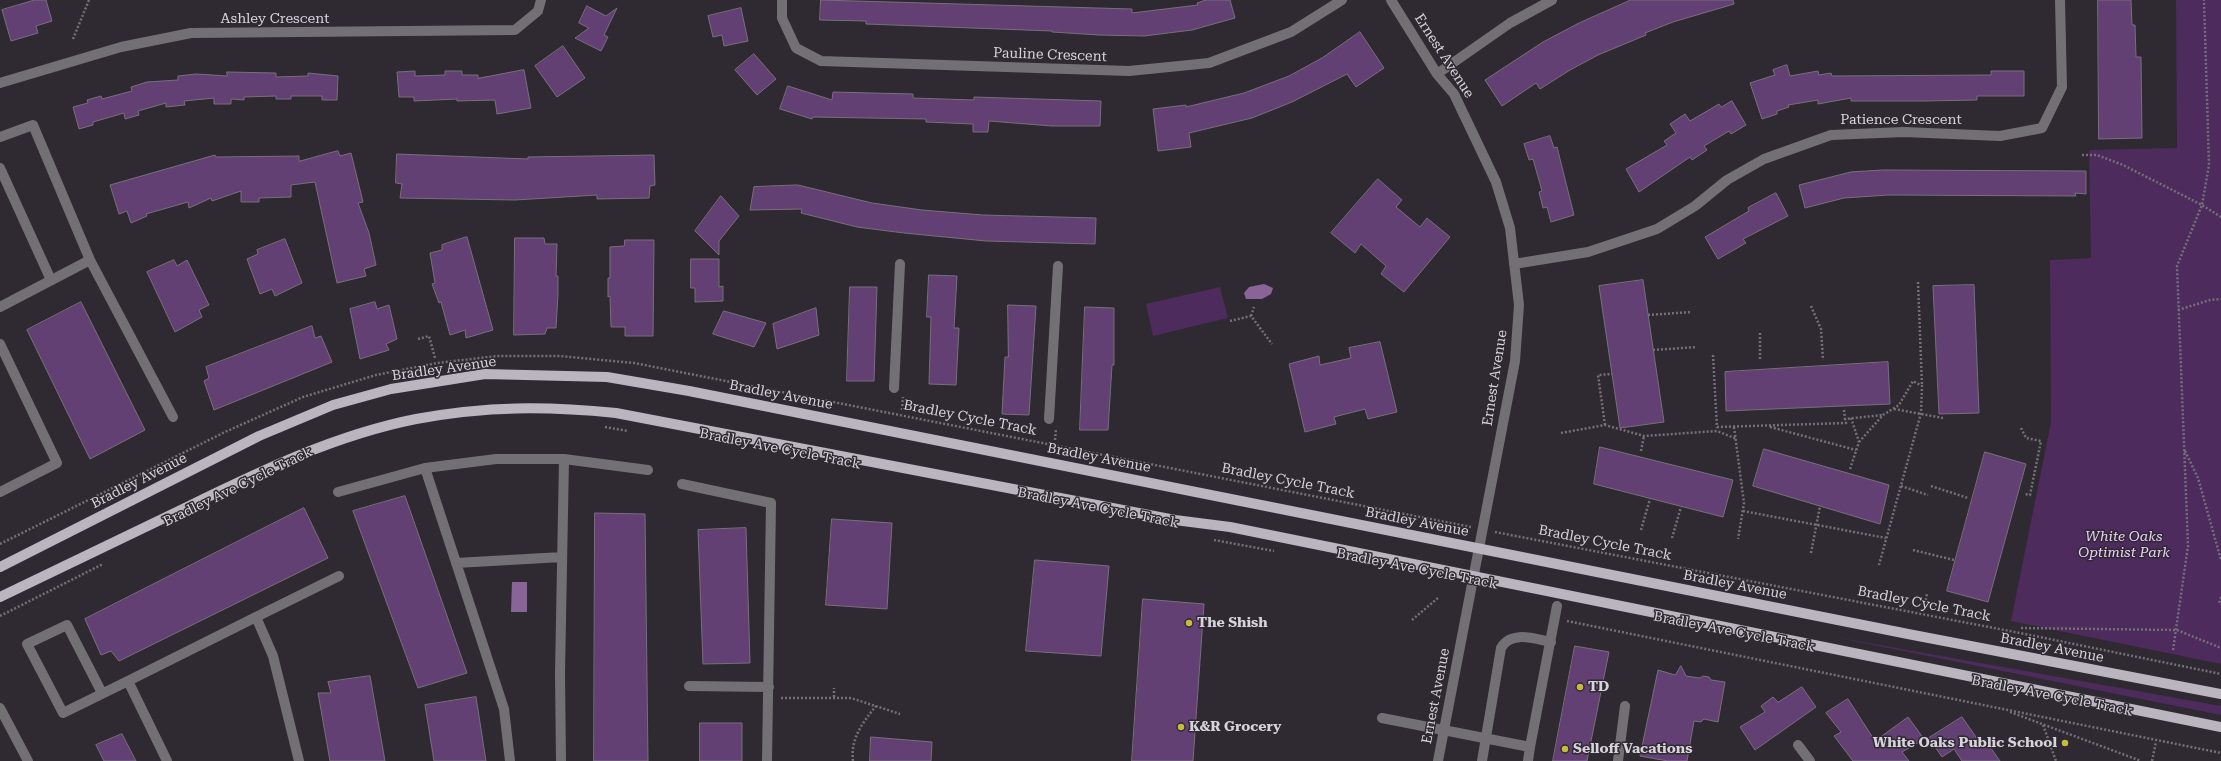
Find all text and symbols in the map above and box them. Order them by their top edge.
street label: Ashley Crescent [221,11,329,27]
street label: Ernest Avenue [1411,11,1477,101]
street label: Pauline Crescent [993,45,1107,65]
street label: Patience Crescent [1840,112,1962,128]
street label: Ernest Avenue [1479,329,1511,427]
street label: Bradley Avenue [391,353,497,385]
street label: Bradley Avenue [728,377,834,413]
street label: Bradley Cycle Track [902,397,1038,439]
street label: Bradley Ave Cycle Track [698,425,862,473]
street label: Bradley Avenue [1046,440,1152,476]
street label: Bradley Ave Cycle Track [161,443,315,531]
street label: Bradley Avenue [88,450,190,512]
street label: Bradley Cycle Track [1220,460,1356,502]
street label: Bradley Ave Cycle Track [1016,484,1180,532]
street label: Bradley Avenue [1364,504,1470,540]
street label: Bradley Cycle Track [1537,522,1673,564]
park label: White Oaks Optimist Park [2078,529,2170,562]
street label: Bradley Ave Cycle Track [1335,545,1499,593]
street label: Bradley Avenue [1682,567,1788,603]
street label: Bradley Cycle Track [1856,583,1992,625]
street label: Bradley Ave Cycle Track [1652,608,1816,656]
place label: The Shish [1197,615,1268,631]
marker: The Shish [1184,618,1194,628]
street label: Bradley Avenue [1999,630,2105,666]
street label: Ernest Avenue [1418,647,1454,745]
street label: Bradley Ave Cycle Track [1970,672,2134,720]
place label: TD [1588,679,1609,695]
marker: TD [1575,682,1585,692]
place label: K&R Grocery [1189,719,1281,735]
marker: K&R Grocery [1176,722,1186,732]
place label: White Oaks Public School [1873,735,2057,751]
marker: White Oaks Public School [2060,738,2070,748]
place label: Selloff Vacations [1573,741,1692,757]
marker: Selloff Vacations [1560,744,1570,754]

